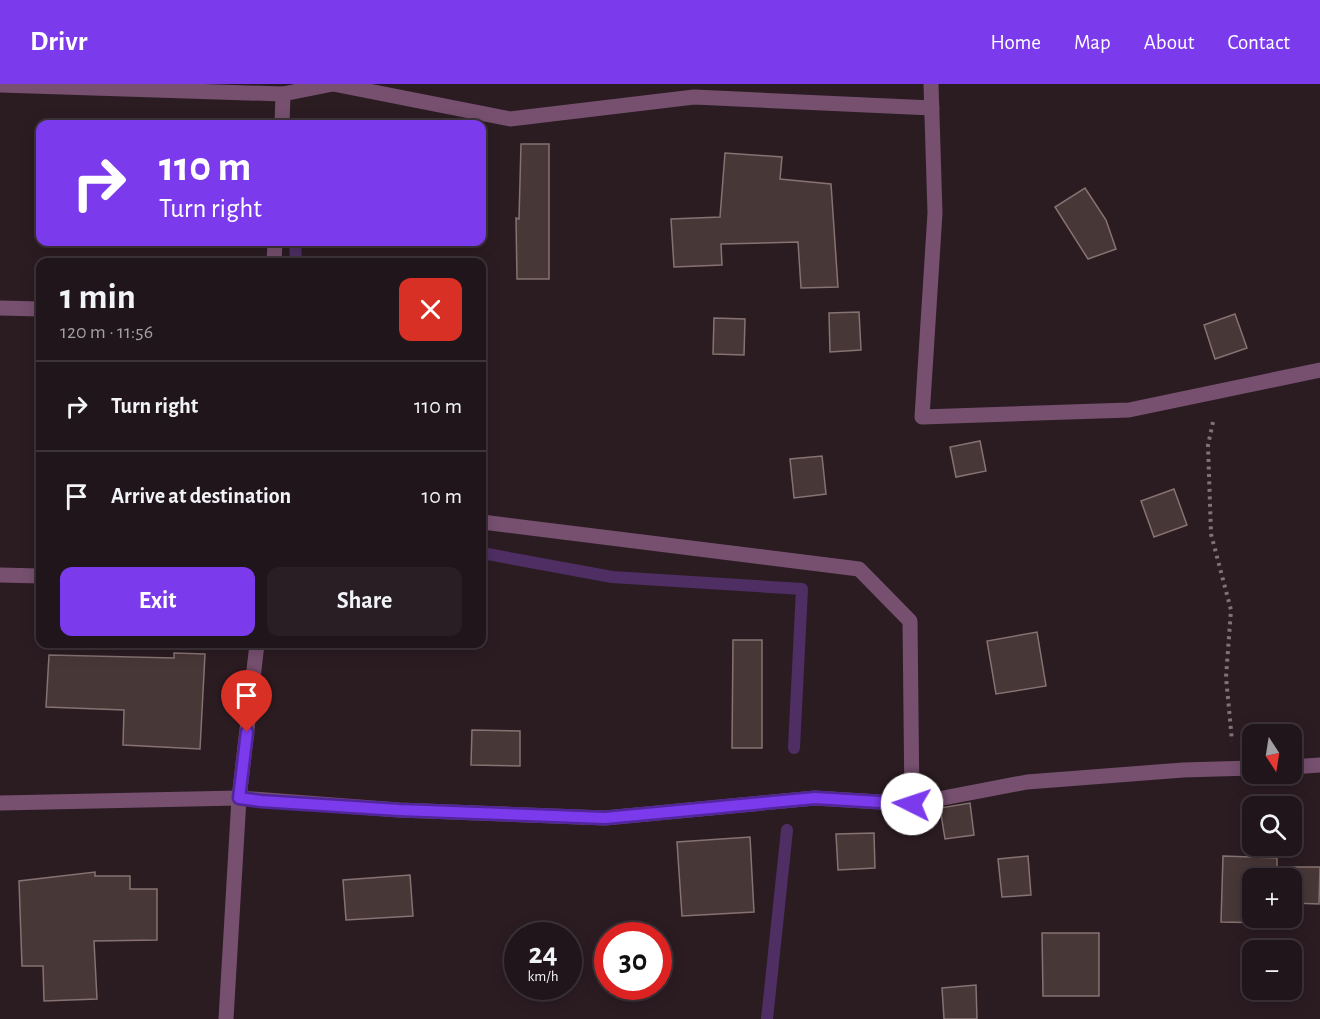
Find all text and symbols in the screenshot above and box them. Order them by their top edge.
text: Drivr [30,28,87,56]
text: Home [990,32,1041,53]
text: Map [1074,32,1111,53]
text: About [1144,32,1194,53]
text: Contact [1227,32,1290,53]
icon: right [60,144,138,222]
text: 110 m [159,146,251,188]
text: Turn right [159,195,262,222]
button: close [399,278,462,341]
text: 1 min [60,279,136,315]
text: 120 m · 11:56 [60,322,153,342]
icon: right [60,390,93,423]
text: Turn right [111,395,198,417]
text: 110 m [414,395,462,417]
icon: arrive [60,480,93,513]
text: Arrive at destination [111,485,291,507]
text: 10 m [422,485,462,507]
button: Exit [60,567,255,636]
button: Share [267,567,462,636]
pin [221,670,272,732]
icon: arrive [230,679,263,712]
north arrow [1242,724,1302,784]
map controls [1242,724,1302,1000]
position arrow [880,772,944,836]
button: search [1242,796,1302,856]
button: + [1242,868,1302,928]
speed limit sign: 30 [594,922,672,1000]
text: 24 [528,939,558,969]
button: − [1242,940,1302,1000]
text: km/h [528,969,558,984]

